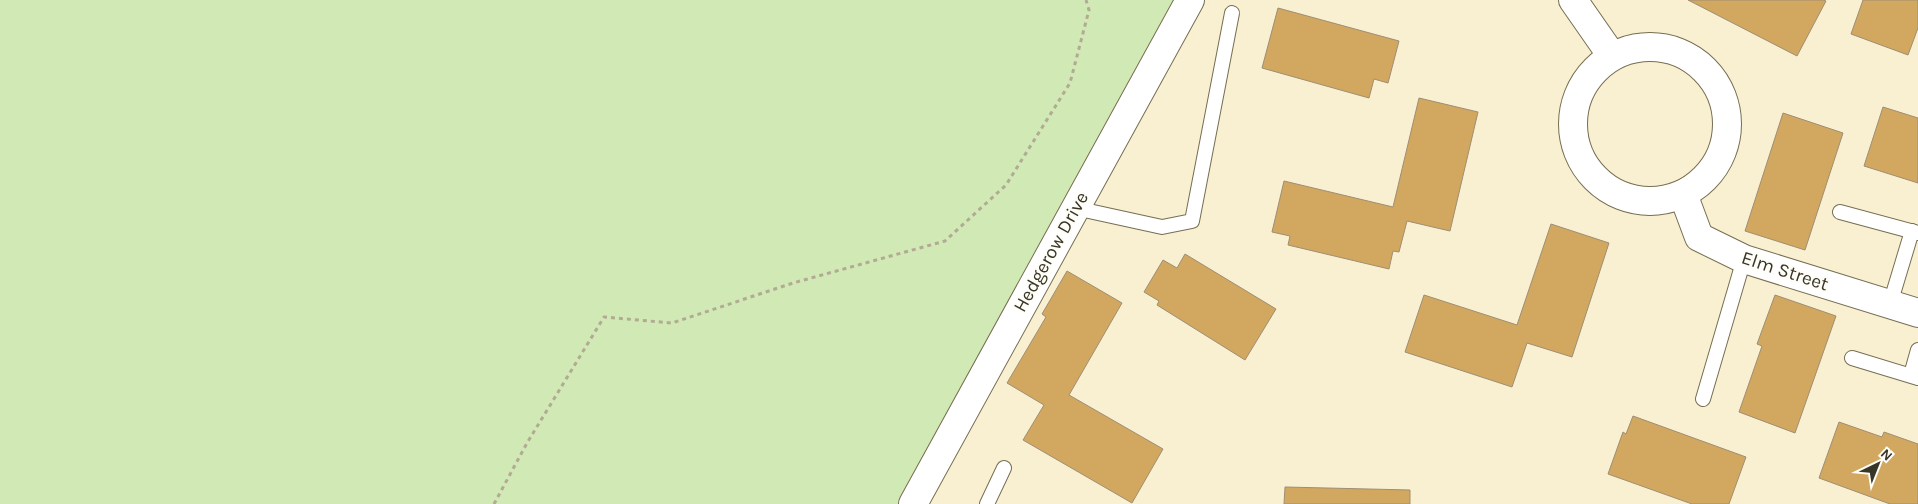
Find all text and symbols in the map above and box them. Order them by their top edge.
street label: Hedgerow Drive [1009,188,1093,316]
street label: Elm Street [1739,247,1831,295]
north arrow [1853,439,1903,489]
text: N [1877,445,1896,465]

